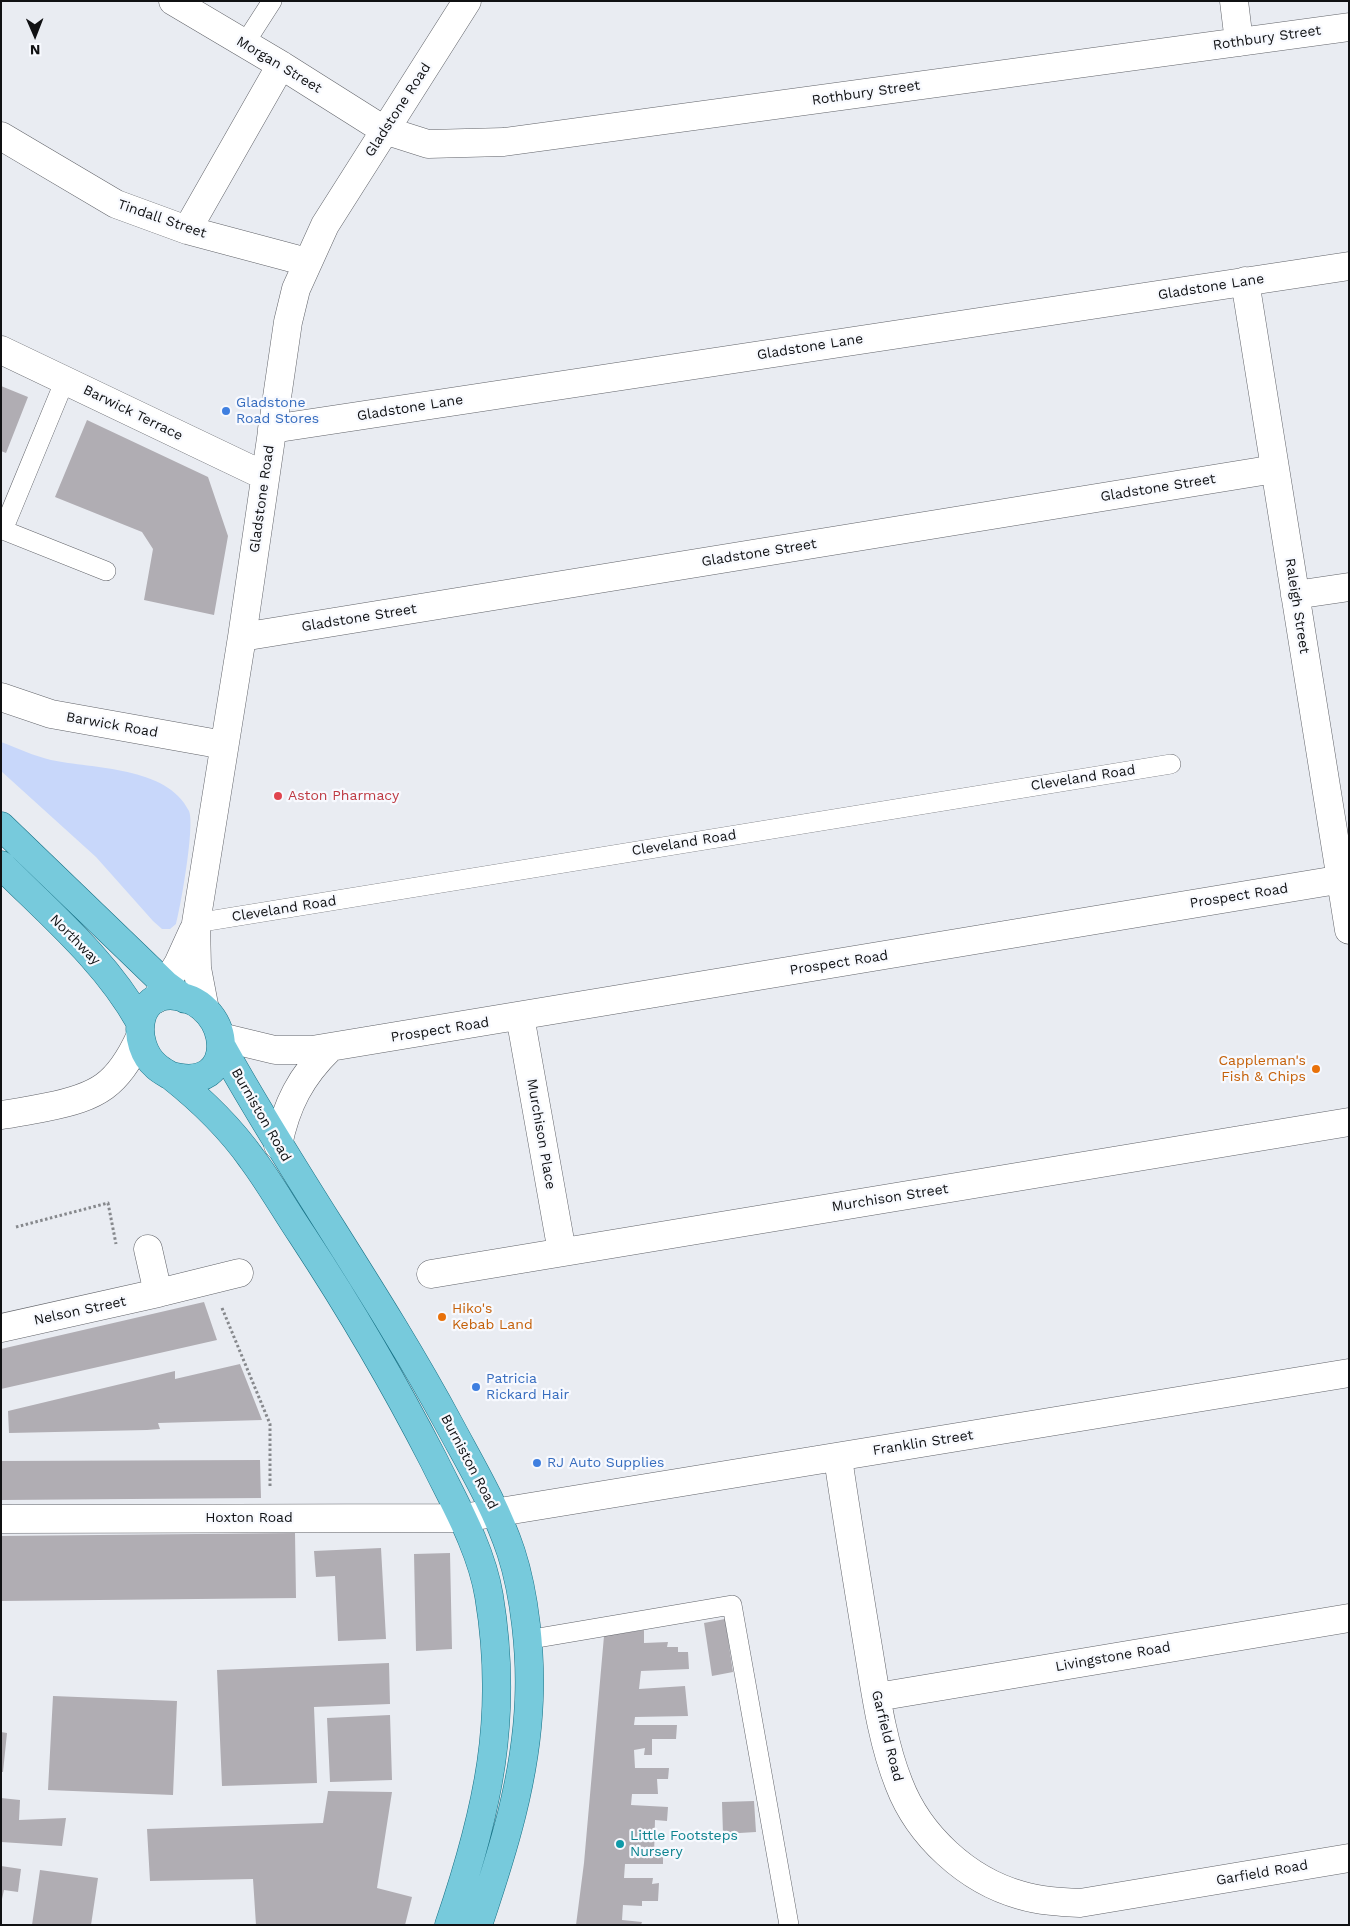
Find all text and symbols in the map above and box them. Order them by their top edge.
north arrow [10,10,60,60]
street label: Rothbury Street [1212,22,1322,54]
street label: Morgan Street [233,33,325,97]
text: N [30,42,41,58]
street label: Gladstone Road [361,60,435,160]
street label: Rothbury Street [811,77,921,109]
street label: Tindall Street [115,196,209,242]
street label: Gladstone Lane [1157,270,1265,304]
street label: Gladstone Lane [756,330,864,364]
street label: Barwick Terrace [80,382,186,444]
street label: Gladstone Lane [356,391,464,425]
place label: Gladstone Road Stores [236,395,319,428]
marker: Gladstone Road Stores [220,405,232,417]
street label: Gladstone Road [246,444,278,554]
street label: Gladstone Street [1099,471,1217,505]
street label: Gladstone Street [700,536,818,570]
street label: Raleigh Street [1281,557,1313,655]
street label: Gladstone Street [300,601,418,635]
street label: Barwick Road [65,709,159,741]
street label: Cleveland Road [1029,761,1137,795]
place label: Aston Pharmacy [288,788,399,804]
marker: Aston Pharmacy [272,790,284,802]
street label: Cleveland Road [630,826,738,860]
street label: Prospect Road [1189,880,1289,912]
street label: Cleveland Road [230,892,338,926]
street label: Northway [46,911,104,969]
street label: Prospect Road [789,947,889,979]
street label: Prospect Road [390,1014,490,1046]
place label: Cappleman's Fish & Chips [1218,1053,1306,1086]
marker: Cappleman's Fish & Chips [1310,1063,1322,1075]
street label: Burniston Road [227,1065,295,1165]
street label: Murchison Place [523,1077,559,1191]
street label: Murchison Street [831,1181,949,1215]
street label: Nelson Street [32,1293,128,1329]
place label: Hiko's Kebab Land [452,1301,533,1334]
marker: Hiko's Kebab Land [436,1311,448,1323]
place label: Patricia Rickard Hair [486,1371,569,1404]
marker: Patricia Rickard Hair [470,1381,482,1393]
street label: Burniston Road [437,1412,501,1512]
street label: Franklin Street [872,1427,974,1459]
place label: RJ Auto Supplies [547,1455,664,1471]
marker: RJ Auto Supplies [531,1457,543,1469]
street label: Hoxton Road [205,1510,293,1526]
street label: Livingstone Road [1054,1639,1172,1675]
street label: Garfield Road [868,1689,906,1783]
place label: Little Footsteps Nursery [630,1828,738,1860]
marker: Little Footsteps Nursery [614,1838,626,1850]
street label: Garfield Road [1215,1857,1309,1889]

